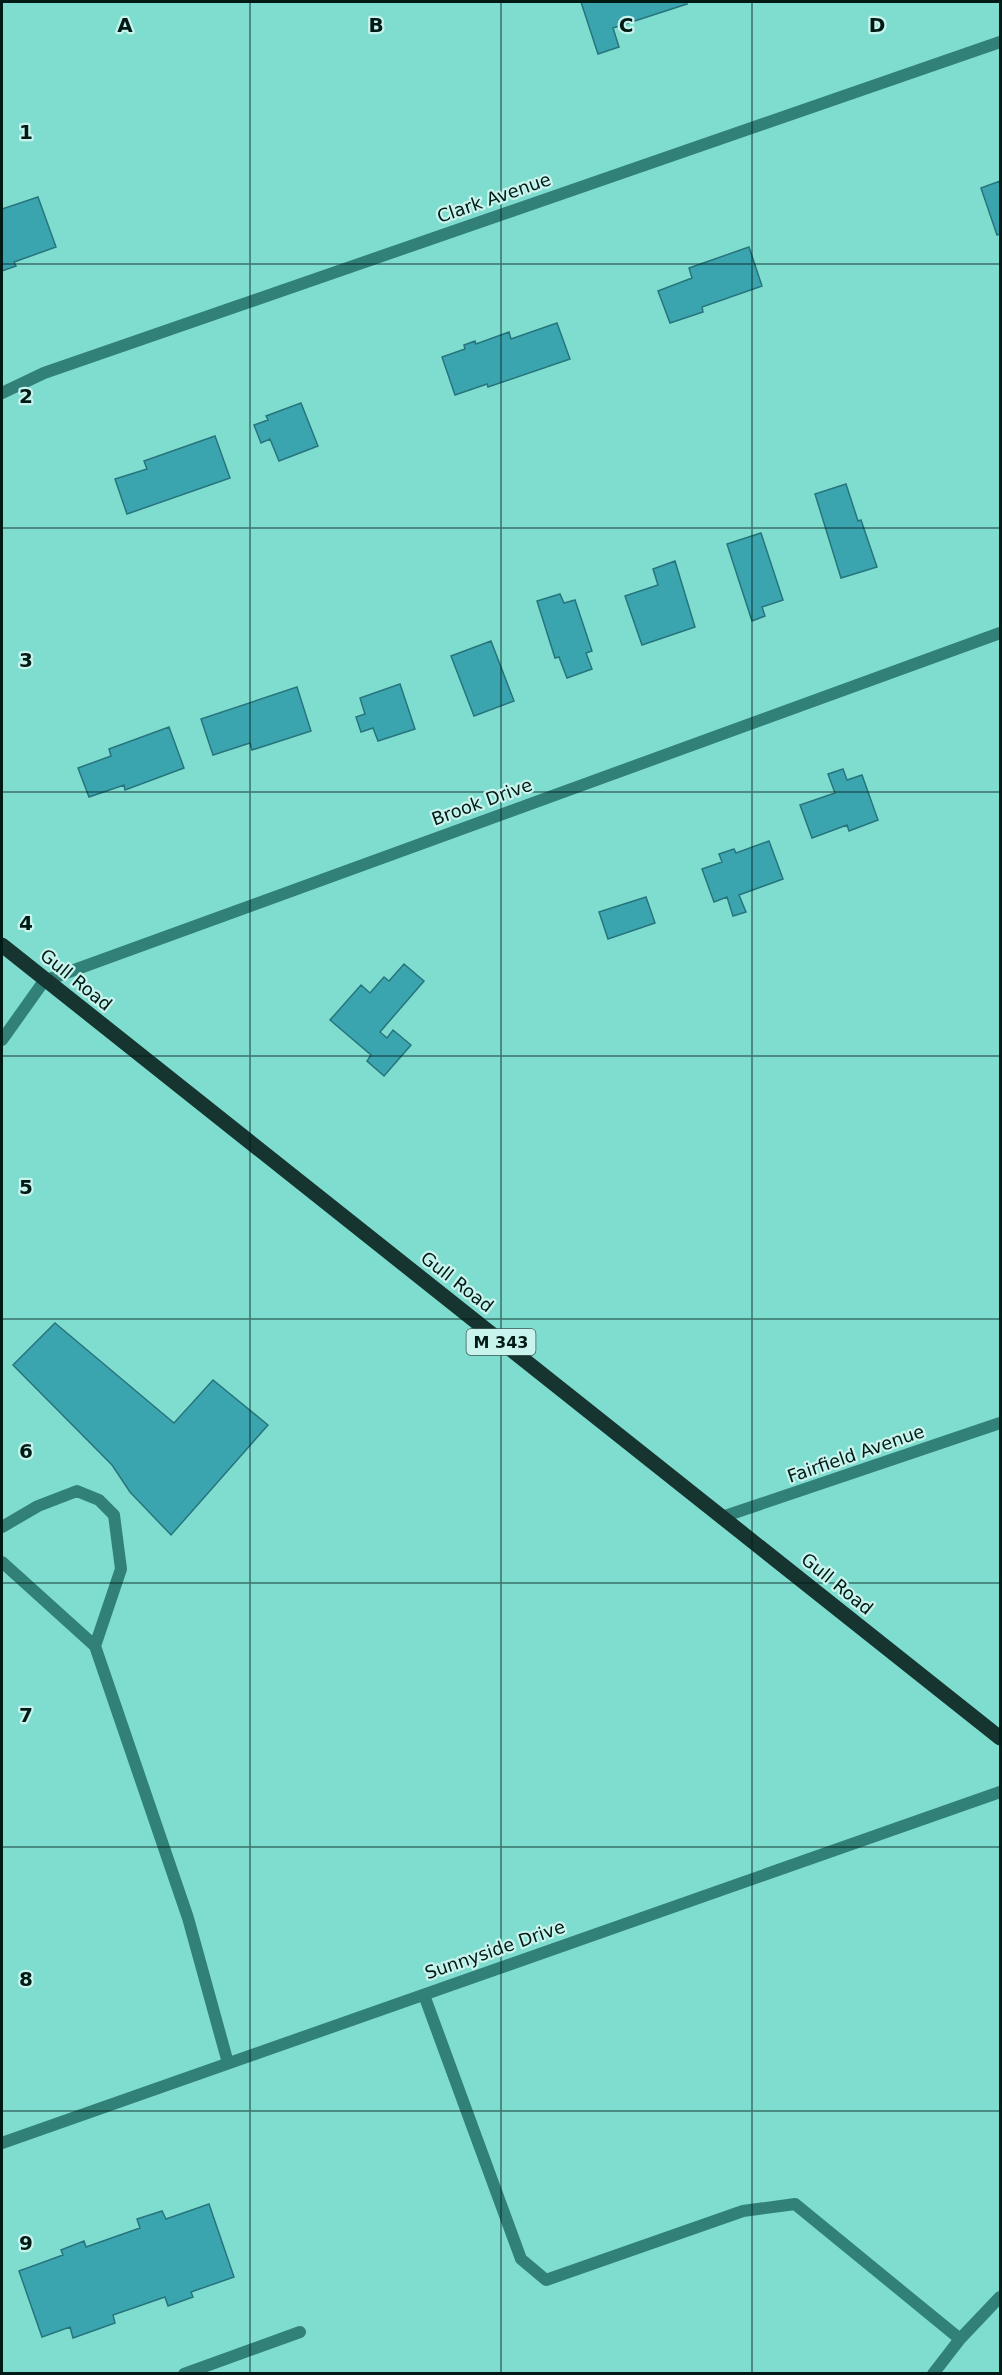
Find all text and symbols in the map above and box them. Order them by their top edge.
text: A [117,13,133,37]
text: B [368,13,384,37]
text: C [619,13,633,37]
text: D [869,13,885,37]
text: 1 [19,120,33,144]
street label: Clark Avenue [434,168,554,227]
text: 2 [19,384,33,408]
text: 3 [19,648,33,672]
street label: Brook Drive [429,774,535,829]
text: 4 [19,911,33,935]
street label: Gull Road [36,944,116,1015]
text: 5 [19,1175,33,1199]
street label: Gull Road [417,1247,498,1316]
road number: M 343 [466,1329,536,1355]
street label: Fairfield Avenue [785,1420,927,1487]
text: 6 [19,1439,33,1463]
street label: Gull Road [797,1548,877,1619]
text: 7 [19,1703,33,1727]
street label: Sunnyside Drive [422,1916,568,1983]
text: 8 [19,1967,33,1991]
text: 9 [19,2231,33,2255]

